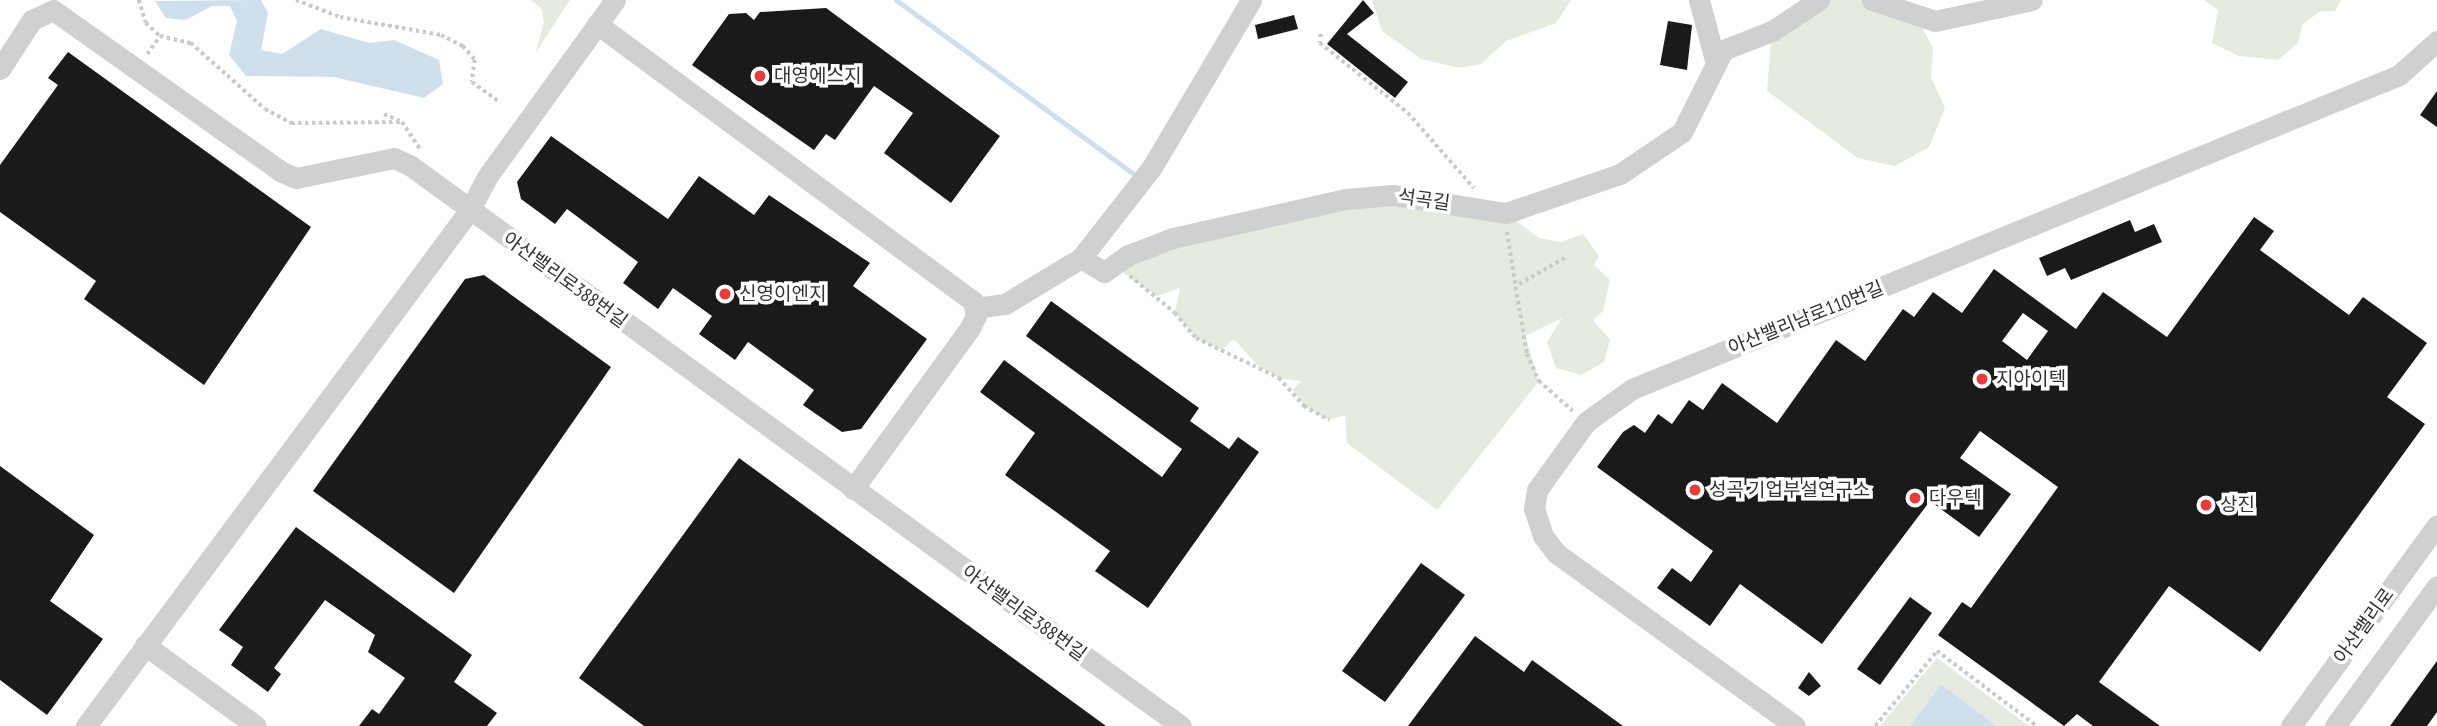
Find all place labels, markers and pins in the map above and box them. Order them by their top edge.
place label: 대영에스지 [774,65,861,87]
marker: 대영에스지 [752,68,768,84]
place label: 신영이엔지 [739,283,826,305]
marker: 신영이엔지 [717,286,733,302]
place label: 지아이텍 [1996,368,2066,390]
marker: 지아이텍 [1974,371,1990,387]
place label: 성곡 기업부설연구소 [1709,479,1870,501]
marker: 성곡 기업부설연구소 [1687,482,1703,498]
place label: 다우텍 [1929,487,1981,509]
marker: 다우텍 [1907,490,1923,506]
place label: 상진 [2220,494,2255,516]
marker: 상진 [2198,497,2214,513]

